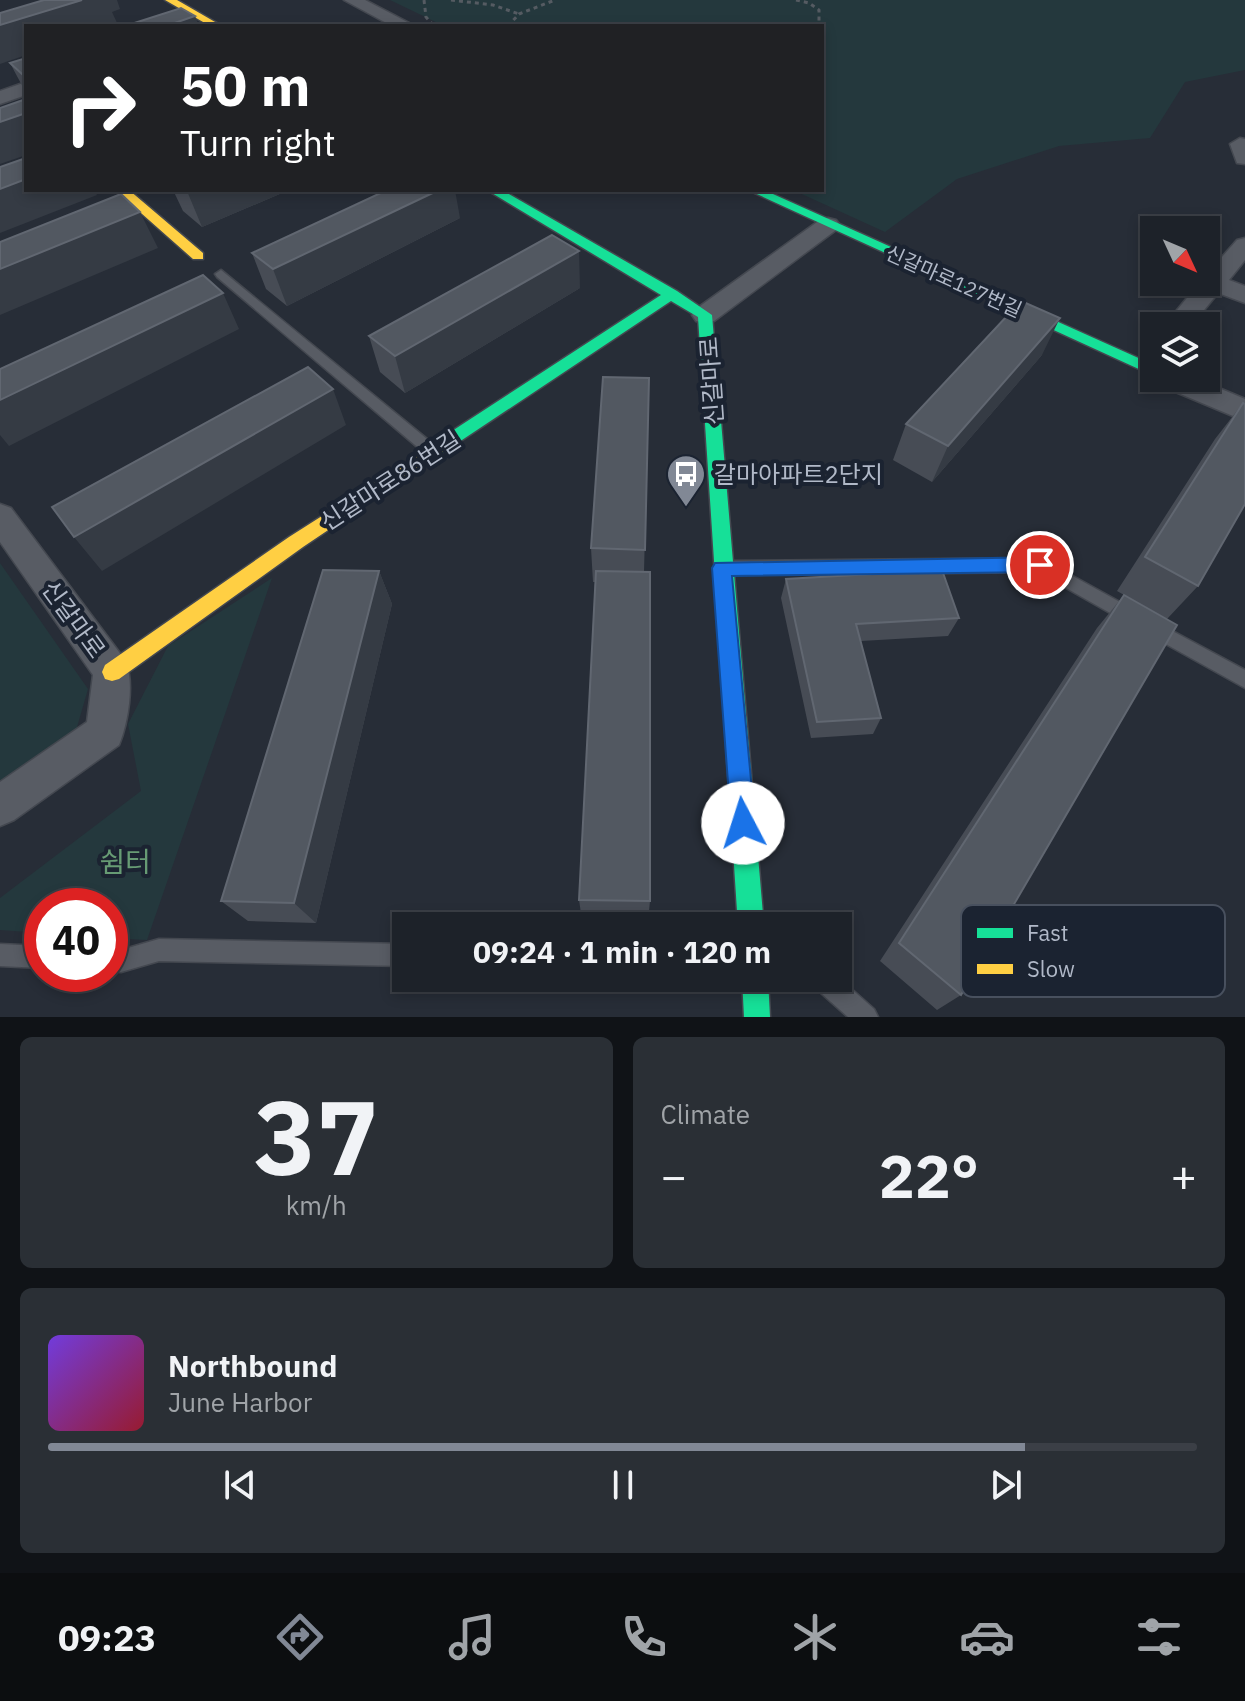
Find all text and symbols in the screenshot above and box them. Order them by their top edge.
text: 50 m [180,49,310,121]
icon: right [48,56,152,160]
text: Turn right [180,119,336,166]
north arrow [1140,216,1220,296]
map controls [1140,216,1220,392]
street label: 신갈마로127번길 [882,239,1026,323]
button: layers [1140,312,1220,392]
street label: 신갈마로 [692,336,730,426]
street label: 신갈마로86번길 [314,423,466,537]
bus stop icon: 갈마아파트2단지 [665,453,707,508]
place label: 갈마아파트2단지 [714,458,883,490]
pin [1006,531,1074,599]
icon: arrive [1018,543,1062,587]
street label: 신갈마로 [35,574,113,664]
position arrow [701,781,785,865]
park label: 쉼터 [99,843,151,880]
speed limit sign: 40 [24,888,128,992]
legend [961,905,1225,997]
text: Fast [1027,918,1068,947]
text: 09:24 · 1 min · 120 m [473,932,771,971]
text: Slow [1027,954,1075,983]
text: 37 [254,1068,379,1204]
text: Climate [661,1097,750,1131]
text: 22° [879,1136,979,1215]
text: − [661,1147,687,1204]
text: + [1171,1147,1197,1204]
text: km/h [286,1188,347,1222]
text: Northbound [168,1346,337,1385]
text: June Harbor [168,1385,312,1419]
icon: previous [218,1463,262,1507]
icon: pause [601,1463,645,1507]
icon: next [984,1463,1028,1507]
icon: directions [272,1609,328,1665]
icon: music [444,1609,500,1665]
icon: phone [616,1609,672,1665]
icon: climate [787,1609,843,1665]
icon: car [959,1609,1015,1665]
icon: filters [1131,1609,1187,1665]
text: 09:23 [58,1614,156,1661]

